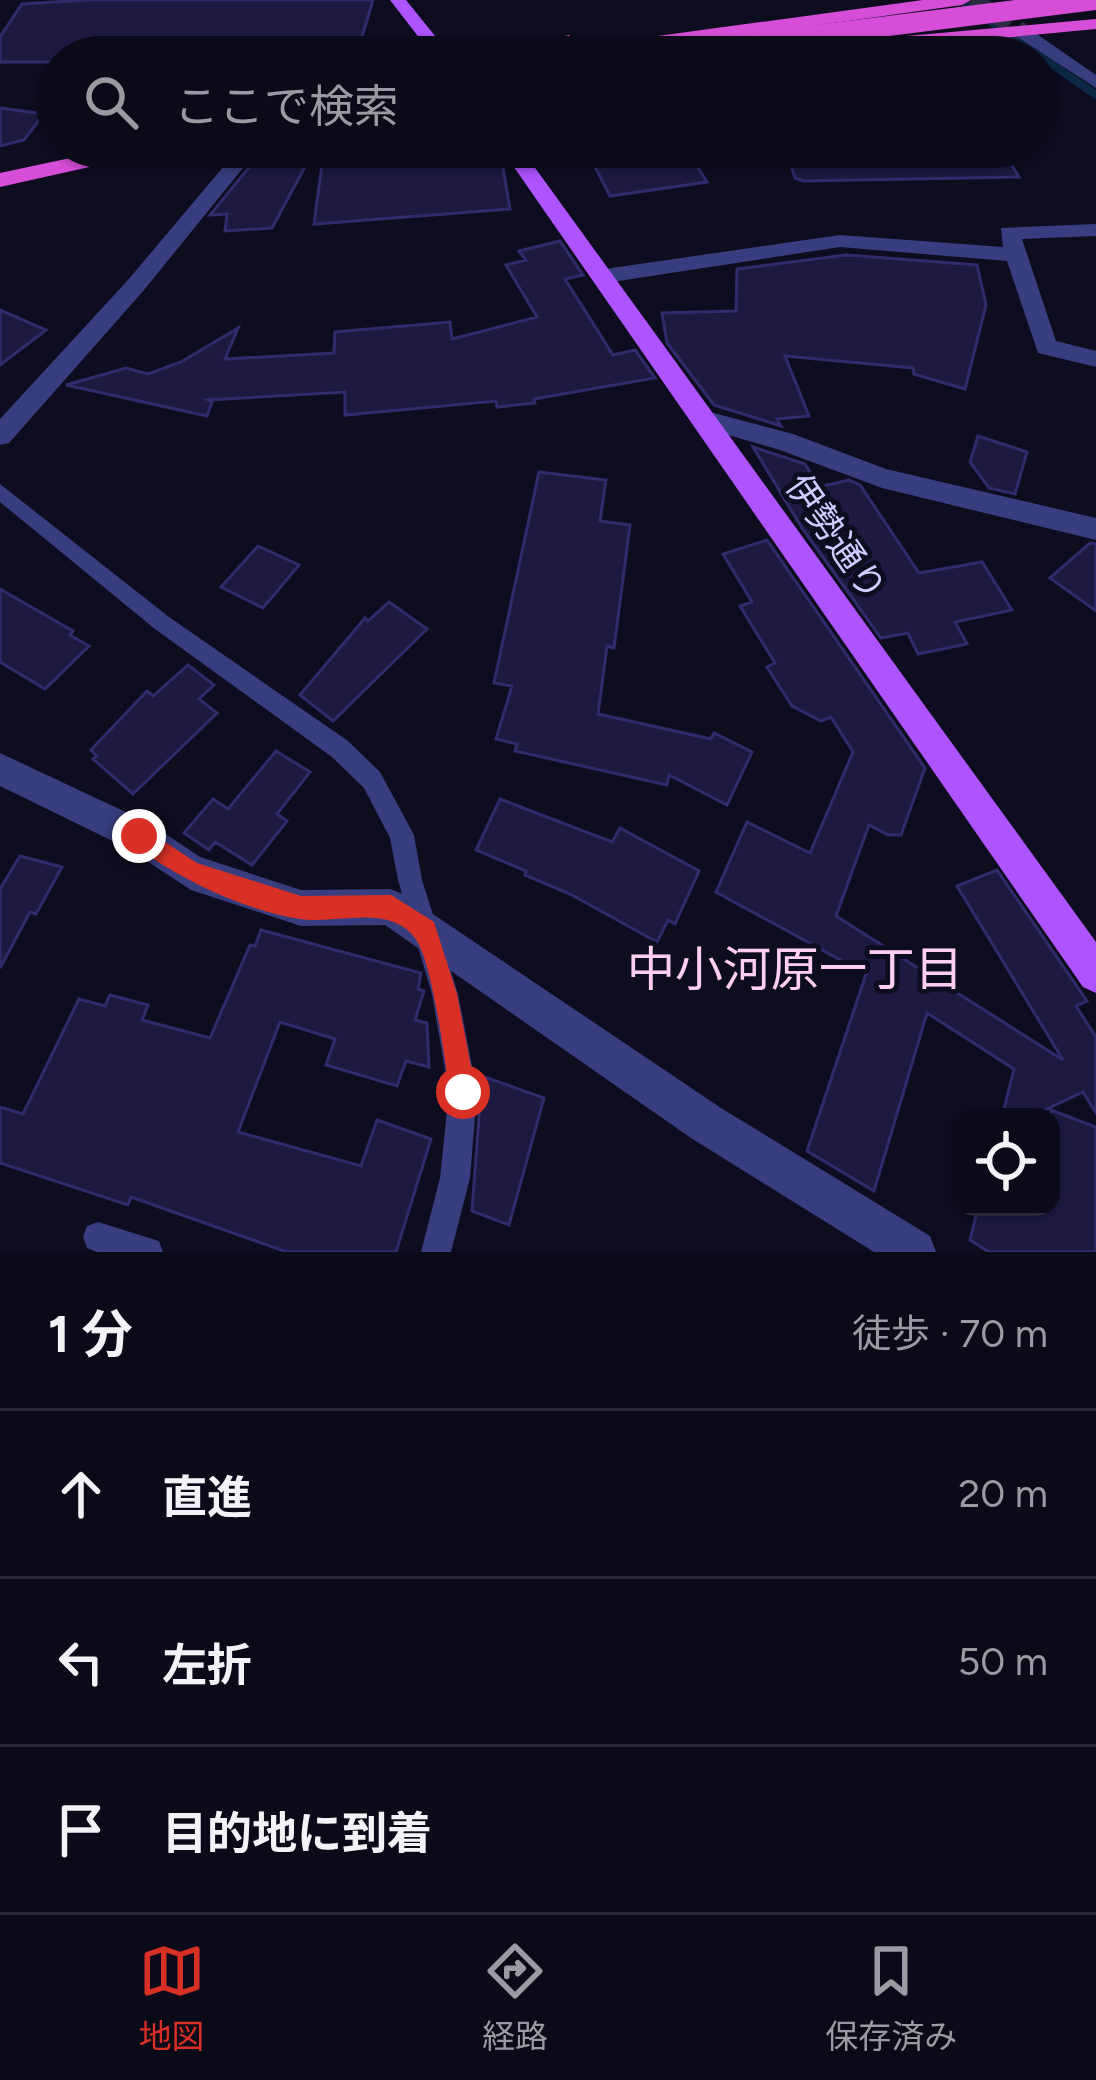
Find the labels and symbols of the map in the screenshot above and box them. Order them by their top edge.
street label: 伊勢通り [777,466,895,608]
route end [112,809,166,863]
district label: 中小河原一丁目 [627,940,963,998]
route start [436,1065,490,1119]

